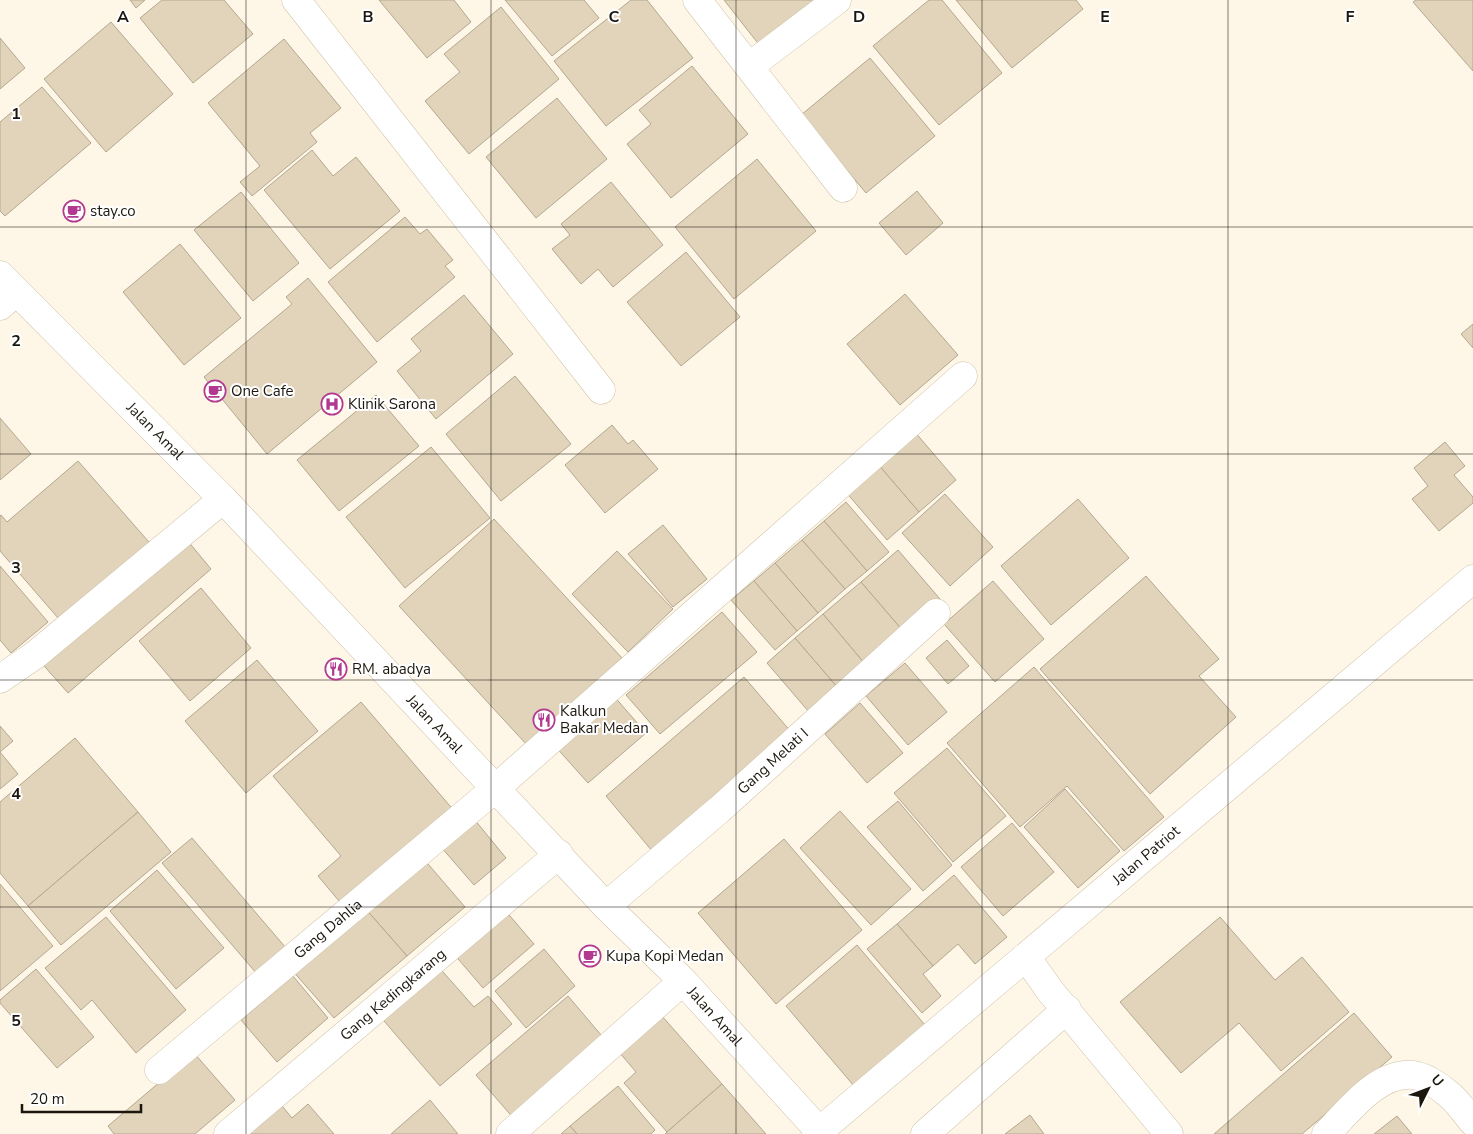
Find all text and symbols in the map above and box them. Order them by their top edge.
text: A [117,6,129,28]
text: B [362,6,374,28]
text: C [609,6,620,28]
text: D [853,6,865,28]
text: E [1100,6,1110,28]
text: F [1346,6,1355,28]
text: 1 [11,103,21,125]
cafe icon: stay.co [62,199,86,223]
place label: stay.co [90,201,135,221]
text: 2 [11,330,21,352]
cafe icon: One Cafe [203,379,227,403]
place label: One Cafe [231,381,293,401]
hospital icon: Klinik Sarona [320,392,344,416]
place label: Klinik Sarona [348,394,436,414]
street label: Jalan Amal [121,397,189,465]
text: 3 [11,557,21,579]
restaurant icon: RM. abadya [324,657,348,681]
place label: RM. abadya [352,659,431,679]
street label: Jalan Amal [401,690,468,758]
place label: Kalkun Bakar Medan [560,701,649,738]
restaurant icon: Kalkun Bakar Medan [532,708,556,732]
street label: Gang Melati I [733,724,813,799]
text: 4 [11,783,21,805]
street label: Jalan Patriot [1107,821,1184,890]
street label: Gang Dahlia [289,894,366,963]
street label: Gang Kedingkarang [336,944,450,1045]
cafe icon: Kupa Kopi Medan [578,944,602,968]
place label: Kupa Kopi Medan [606,946,724,966]
street label: Jalan Amal [682,981,748,1051]
text: 5 [11,1010,21,1032]
north arrow [1403,1064,1453,1114]
text: U [1427,1070,1448,1091]
scale bar [22,1082,141,1114]
text: 20 m [30,1089,65,1109]

